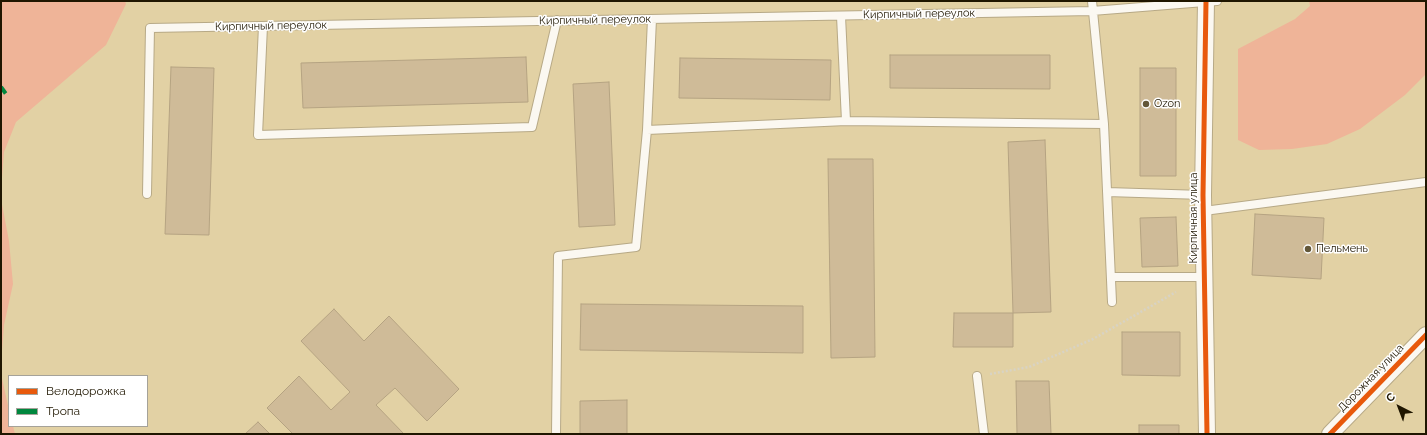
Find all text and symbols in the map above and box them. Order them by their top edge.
street label: Кирпичный переулок [863,6,975,22]
street label: Кирпичный переулок [539,12,651,28]
street label: Кирпичный переулок [215,18,327,34]
place label: Ozon [1154,97,1181,111]
marker: Ozon [1141,99,1151,109]
street label: Кирпичная улица [1187,173,1201,263]
place label: Пельмень [1316,242,1368,256]
marker: Пельмень [1303,244,1313,254]
street label: Дорожная улица [1335,341,1407,415]
legend [8,375,148,427]
text: Велодорожка [46,384,126,398]
north arrow [1379,387,1419,427]
text: С [1383,390,1398,405]
text: Тропа [46,404,80,418]

